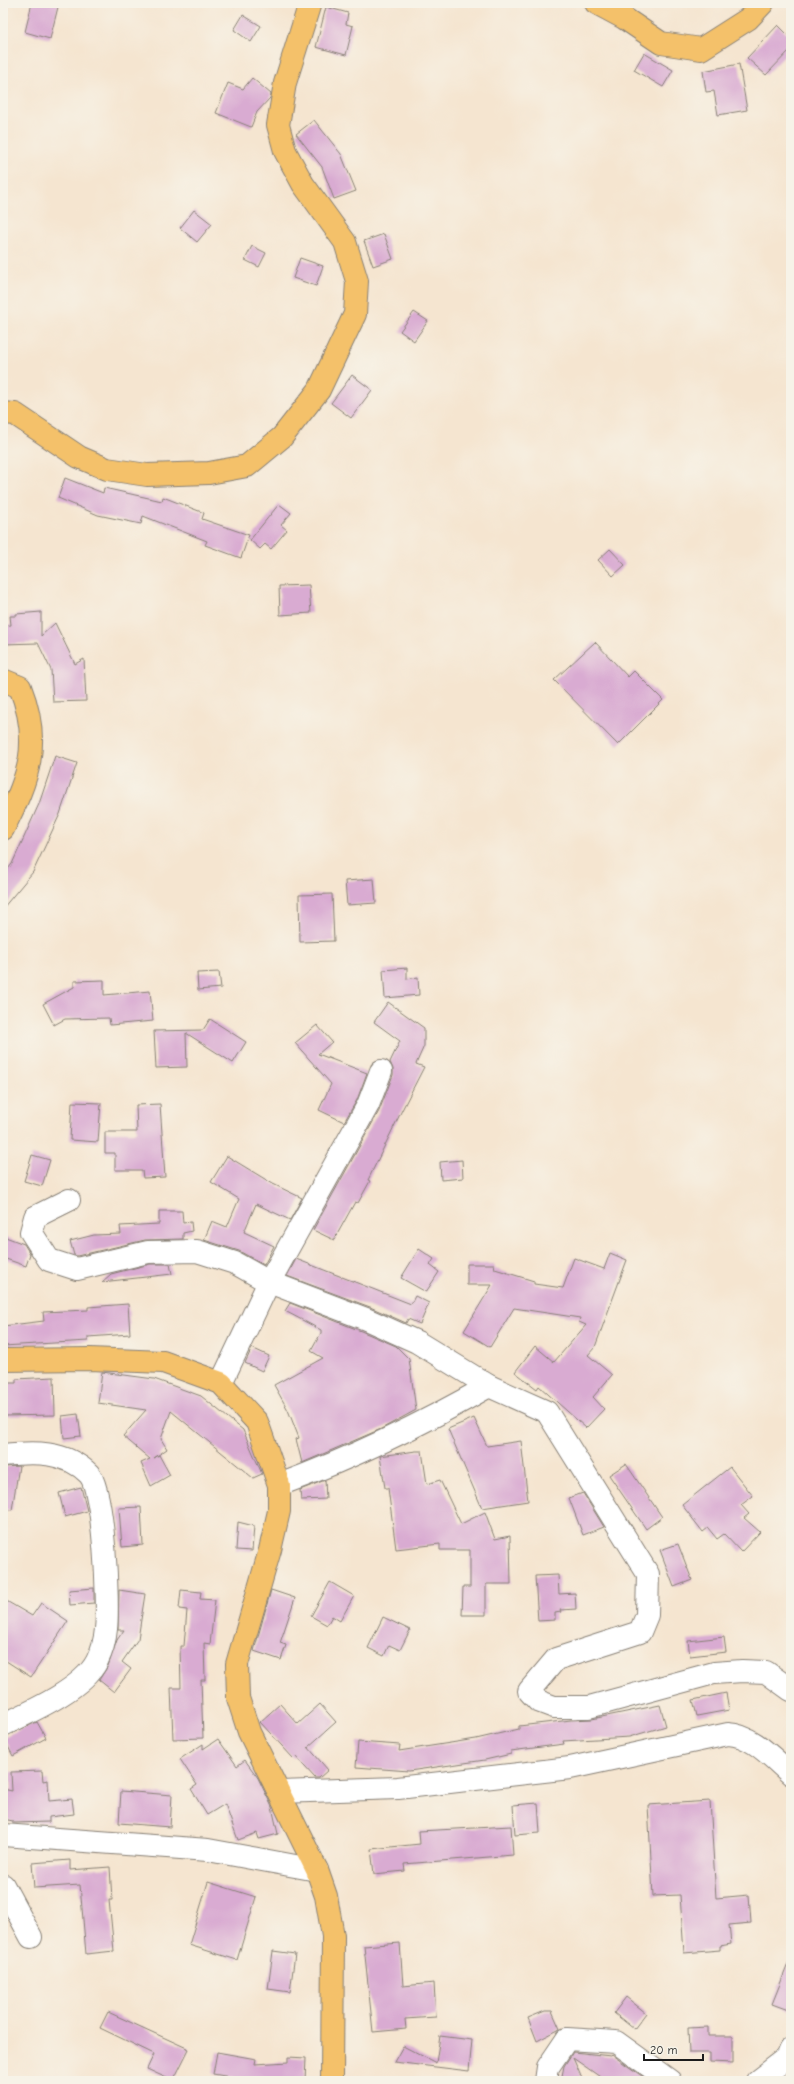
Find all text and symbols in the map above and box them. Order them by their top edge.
scale bar [644,2036,703,2062]
text: 20 m [650,2043,678,2057]

